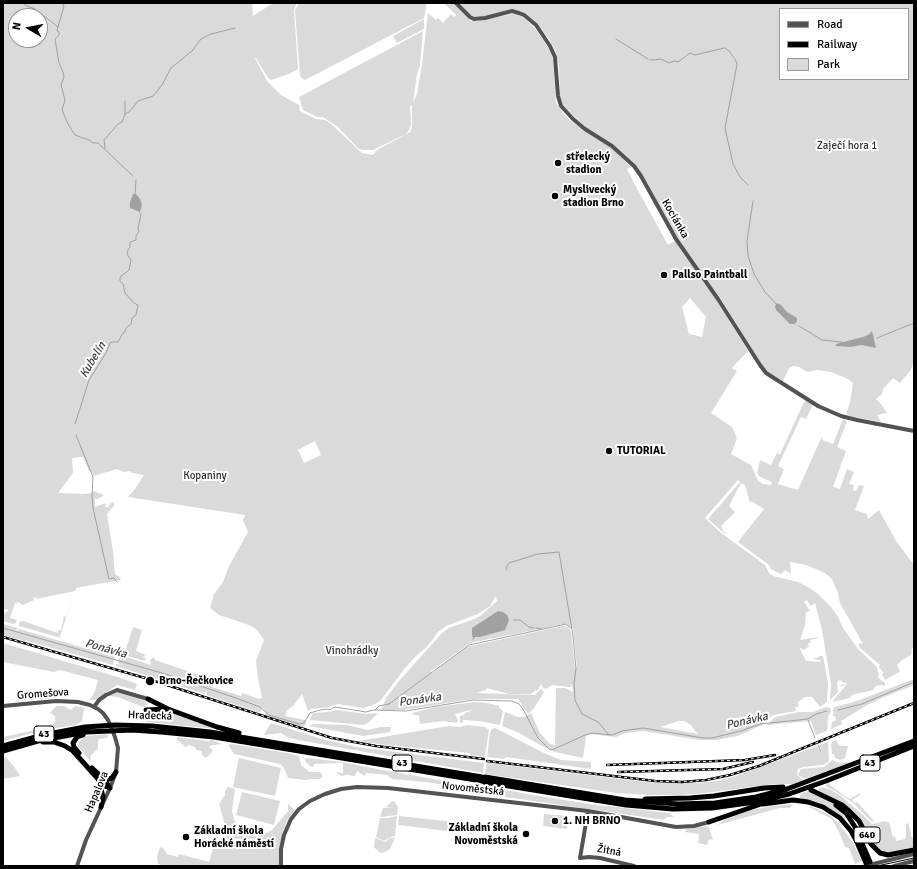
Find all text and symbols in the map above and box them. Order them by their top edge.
north arrow [8,8,48,48]
legend [779,8,909,80]
text: Road [817,17,843,32]
text: N [10,21,24,31]
text: Railway [817,37,857,52]
text: Park [817,57,840,72]
park label: Zaječí hora 1 [817,139,877,153]
place label: střelecký stadion [566,150,610,176]
marker: střelecký stadion [553,158,563,168]
place label: Myslivecký stadion Brno [563,183,624,209]
marker: Myslivecký stadion Brno [550,191,560,201]
street label: Kociánka [659,197,691,241]
place label: Pallso Paintball [672,268,747,282]
marker: Pallso Paintball [659,270,669,280]
water label: Kubelín [77,340,109,380]
place label: TUTORIAL [617,444,666,458]
marker: TUTORIAL [604,446,614,456]
park label: Kopaniny [183,469,227,483]
water label: Ponávka [83,636,129,662]
park label: Vinohrádky [325,644,379,658]
place label: Brno-Řečkovice [159,674,233,688]
marker: Brno-Řečkovice [144,675,156,687]
street label: Gromešova [17,686,69,702]
water label: Ponávka [398,690,442,710]
street label: Hradecká [128,709,172,723]
water label: Ponávka [725,709,769,733]
road number: 43 [34,726,54,742]
road number: 43 [392,755,412,771]
road number: 43 [860,755,880,771]
street label: Hapalova [82,769,112,815]
street label: Novoměstská [441,779,505,799]
place label: 1. NH BRNO [563,814,621,828]
marker: 1. NH BRNO [550,816,560,826]
place label: Základní škola Novoměstská [448,821,518,847]
place label: Základní škola Horácké náměstí [194,824,274,850]
road number: 640 [854,827,880,843]
marker: Základní škola Novoměstská [521,829,531,839]
marker: Základní škola Horácké náměstí [181,832,191,842]
street label: Žitná [596,842,622,860]

